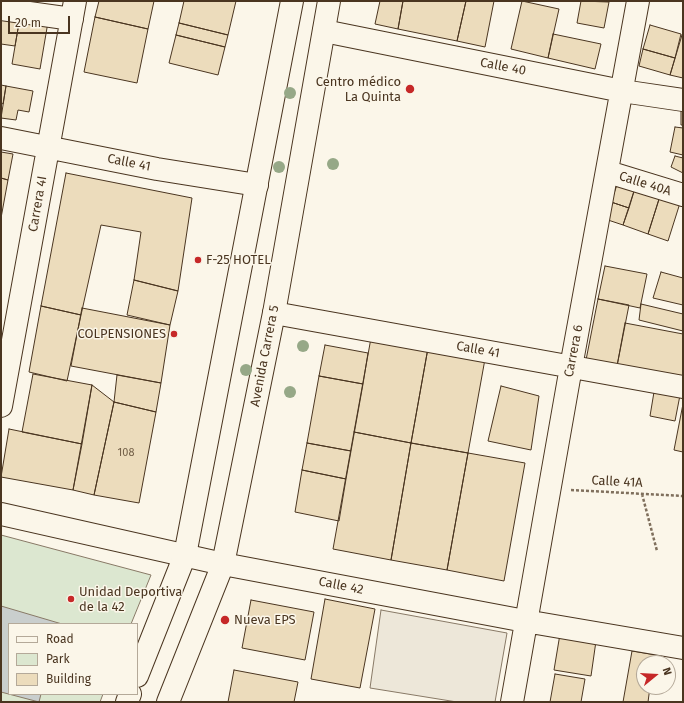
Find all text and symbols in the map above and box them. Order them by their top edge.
scale bar [10,8,72,34]
text: 20 m [15,16,41,30]
street label: Calle 40 [479,55,527,79]
place label: Centro médico La Quinta [316,74,401,105]
marker: Centro médico La Quinta [404,83,416,95]
street label: Calle 41 [106,151,152,175]
street label: Calle 40A [617,169,673,199]
street label: Carrera 4I [25,175,51,233]
place label: F-25 HOTEL [206,252,271,268]
marker: F-25 HOTEL [193,255,203,265]
street label: Avenida Carrera 5 [248,304,282,408]
street label: Carrera 6 [561,324,587,378]
place label: COLPENSIONES [77,326,166,342]
marker: COLPENSIONES [169,329,179,339]
street label: Calle 41 [455,339,501,361]
house number: 108 [118,446,134,460]
street label: Calle 41A [591,473,643,491]
street label: Calle 42 [317,574,365,598]
place label: Unidad Deportiva de la 42 [79,584,182,615]
marker: Unidad Deportiva de la 42 [66,594,76,604]
place label: Nueva EPS [234,612,296,628]
marker: Nueva EPS [219,614,231,626]
legend [8,623,138,695]
text: Road [46,632,74,646]
text: Park [46,652,70,666]
north arrow [636,655,676,695]
text: N [660,666,674,677]
text: Building [46,672,91,686]

